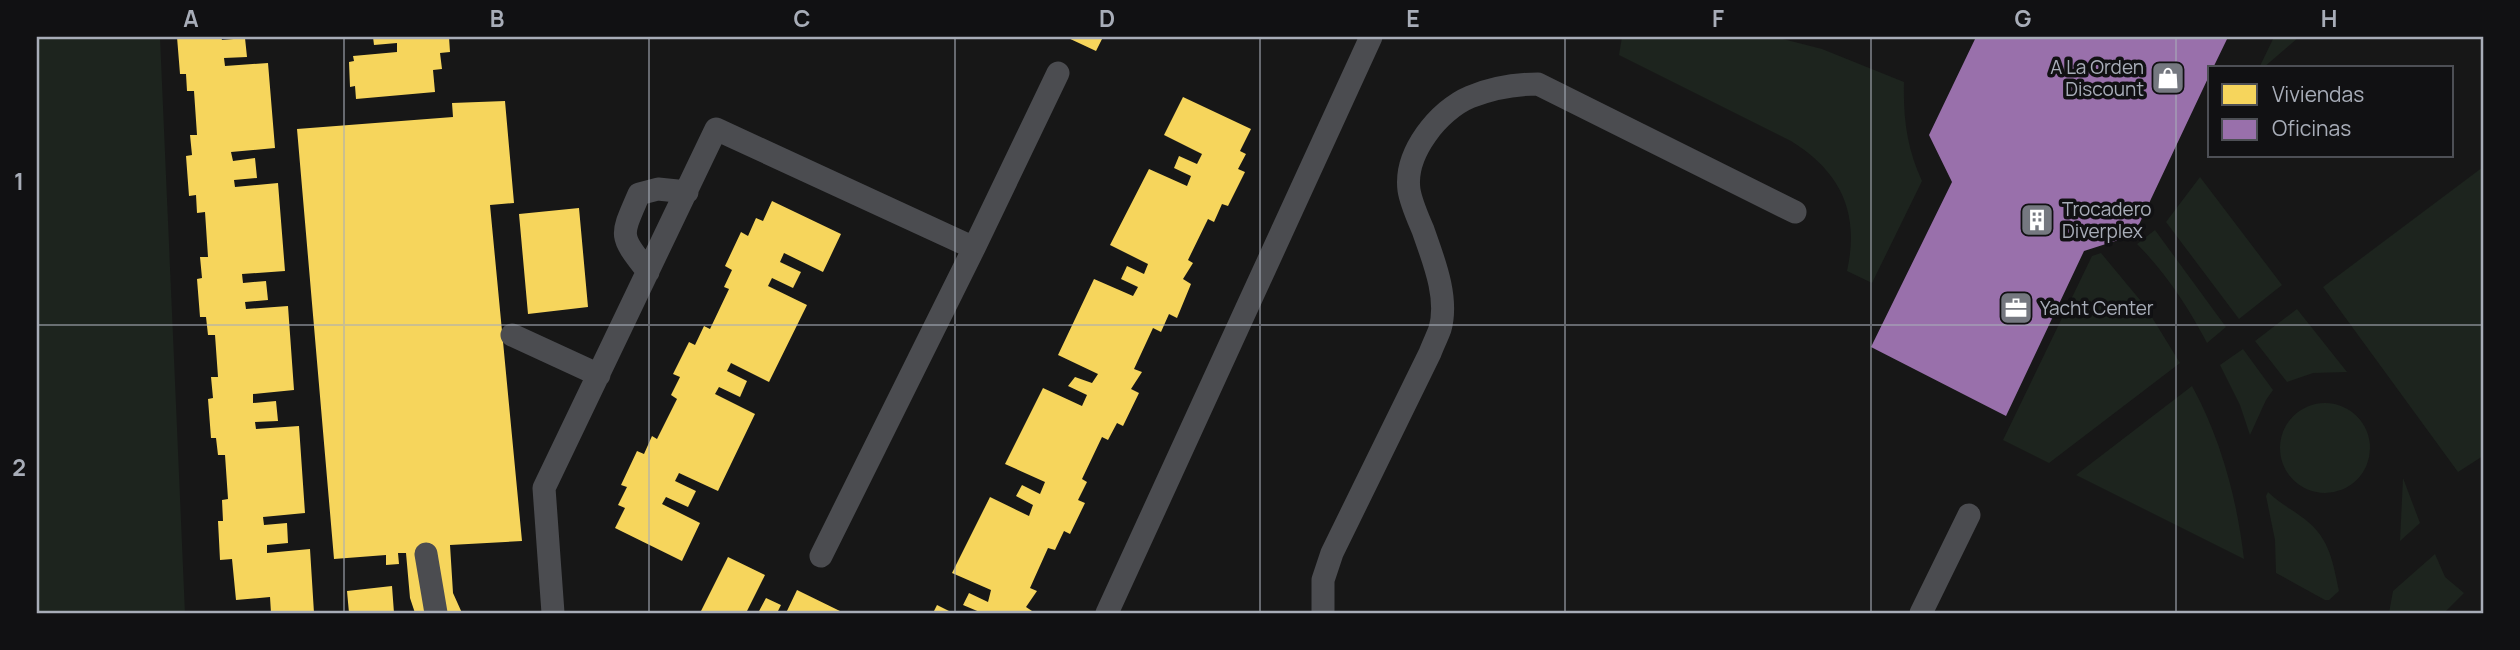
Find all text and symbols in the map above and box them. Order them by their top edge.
text: A [183,2,199,34]
text: B [490,2,504,34]
text: C [794,2,811,34]
text: D [1099,2,1115,34]
text: E [1406,2,1420,34]
text: F [1712,2,1724,34]
text: G [2015,2,2032,34]
text: H [2321,2,2337,34]
place label: A La Orden Discount [2050,54,2144,102]
shop icon: A La Orden Discount [2149,59,2187,97]
legend [2208,66,2454,158]
text: Viviendas [2272,80,2364,108]
text: Oficinas [2272,114,2351,142]
text: 1 [14,165,24,197]
place label: Trocadero Diverplex [2062,196,2152,244]
building icon: Trocadero Diverplex [2018,201,2056,239]
office icon: Yacht Center [1997,289,2035,327]
place label: Yacht Center [2040,295,2154,321]
text: 2 [12,451,26,483]

